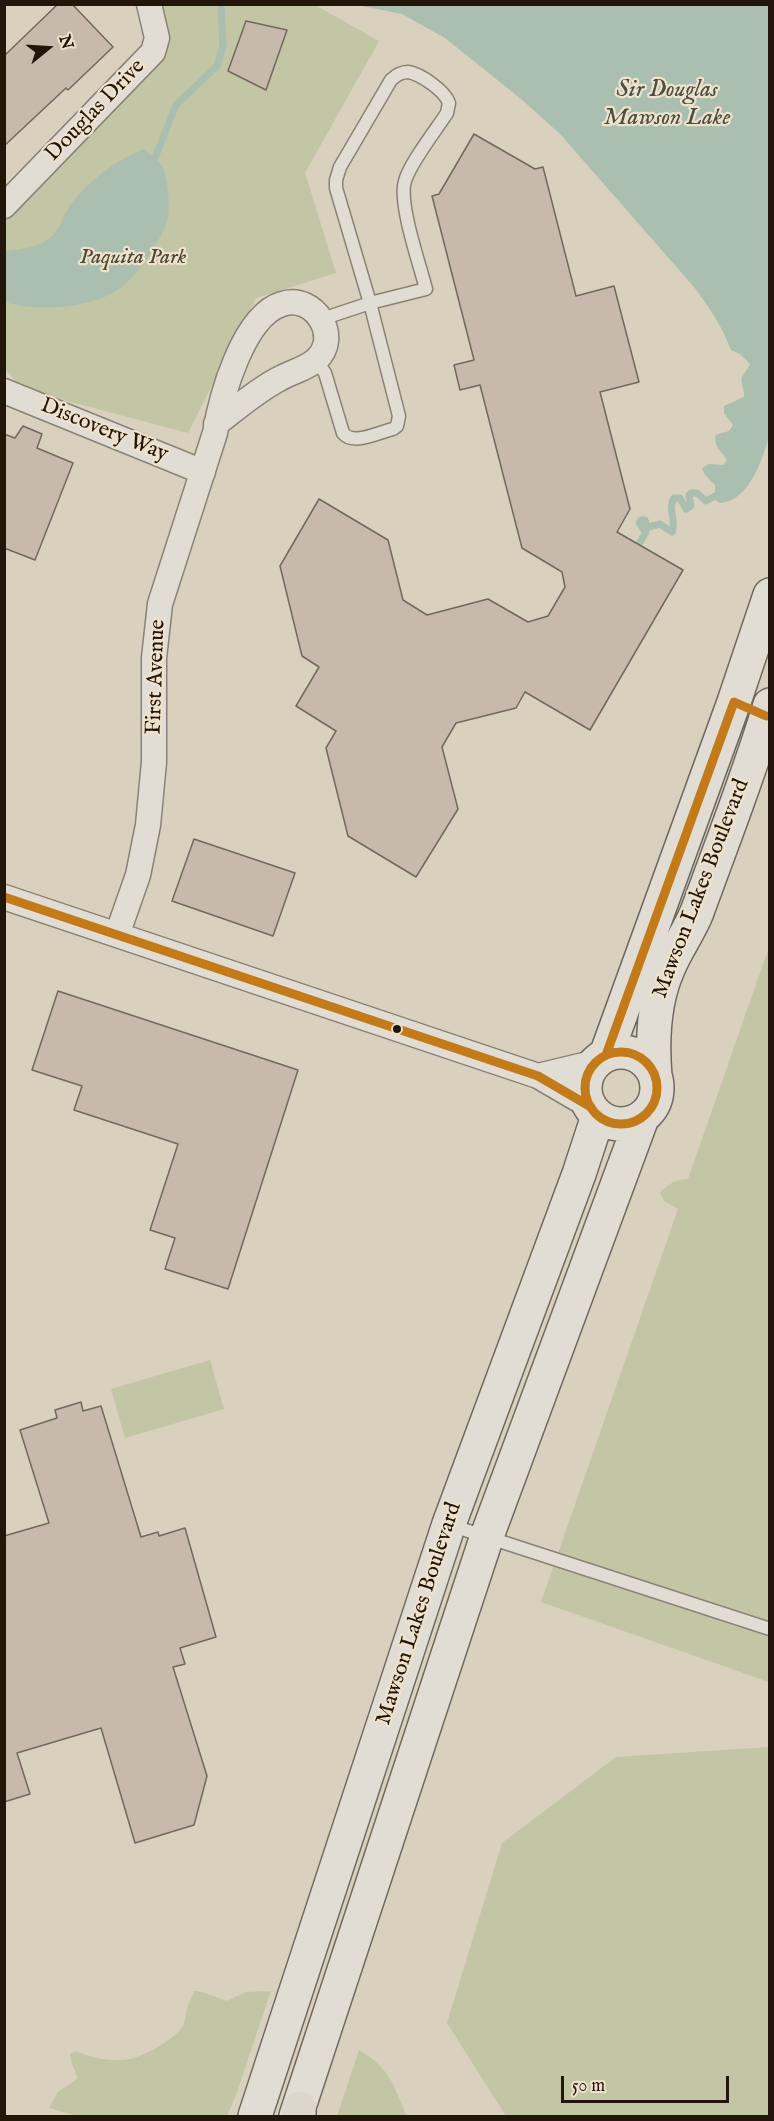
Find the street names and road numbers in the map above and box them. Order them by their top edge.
street label: Douglas Drive [41,54,151,168]
street label: Discovery Way [36,393,172,469]
street label: First Avenue [142,619,172,735]
street label: Mawson Lakes Boulevard [648,776,756,1002]
street label: Mawson Lakes Boulevard [372,1499,468,1729]

